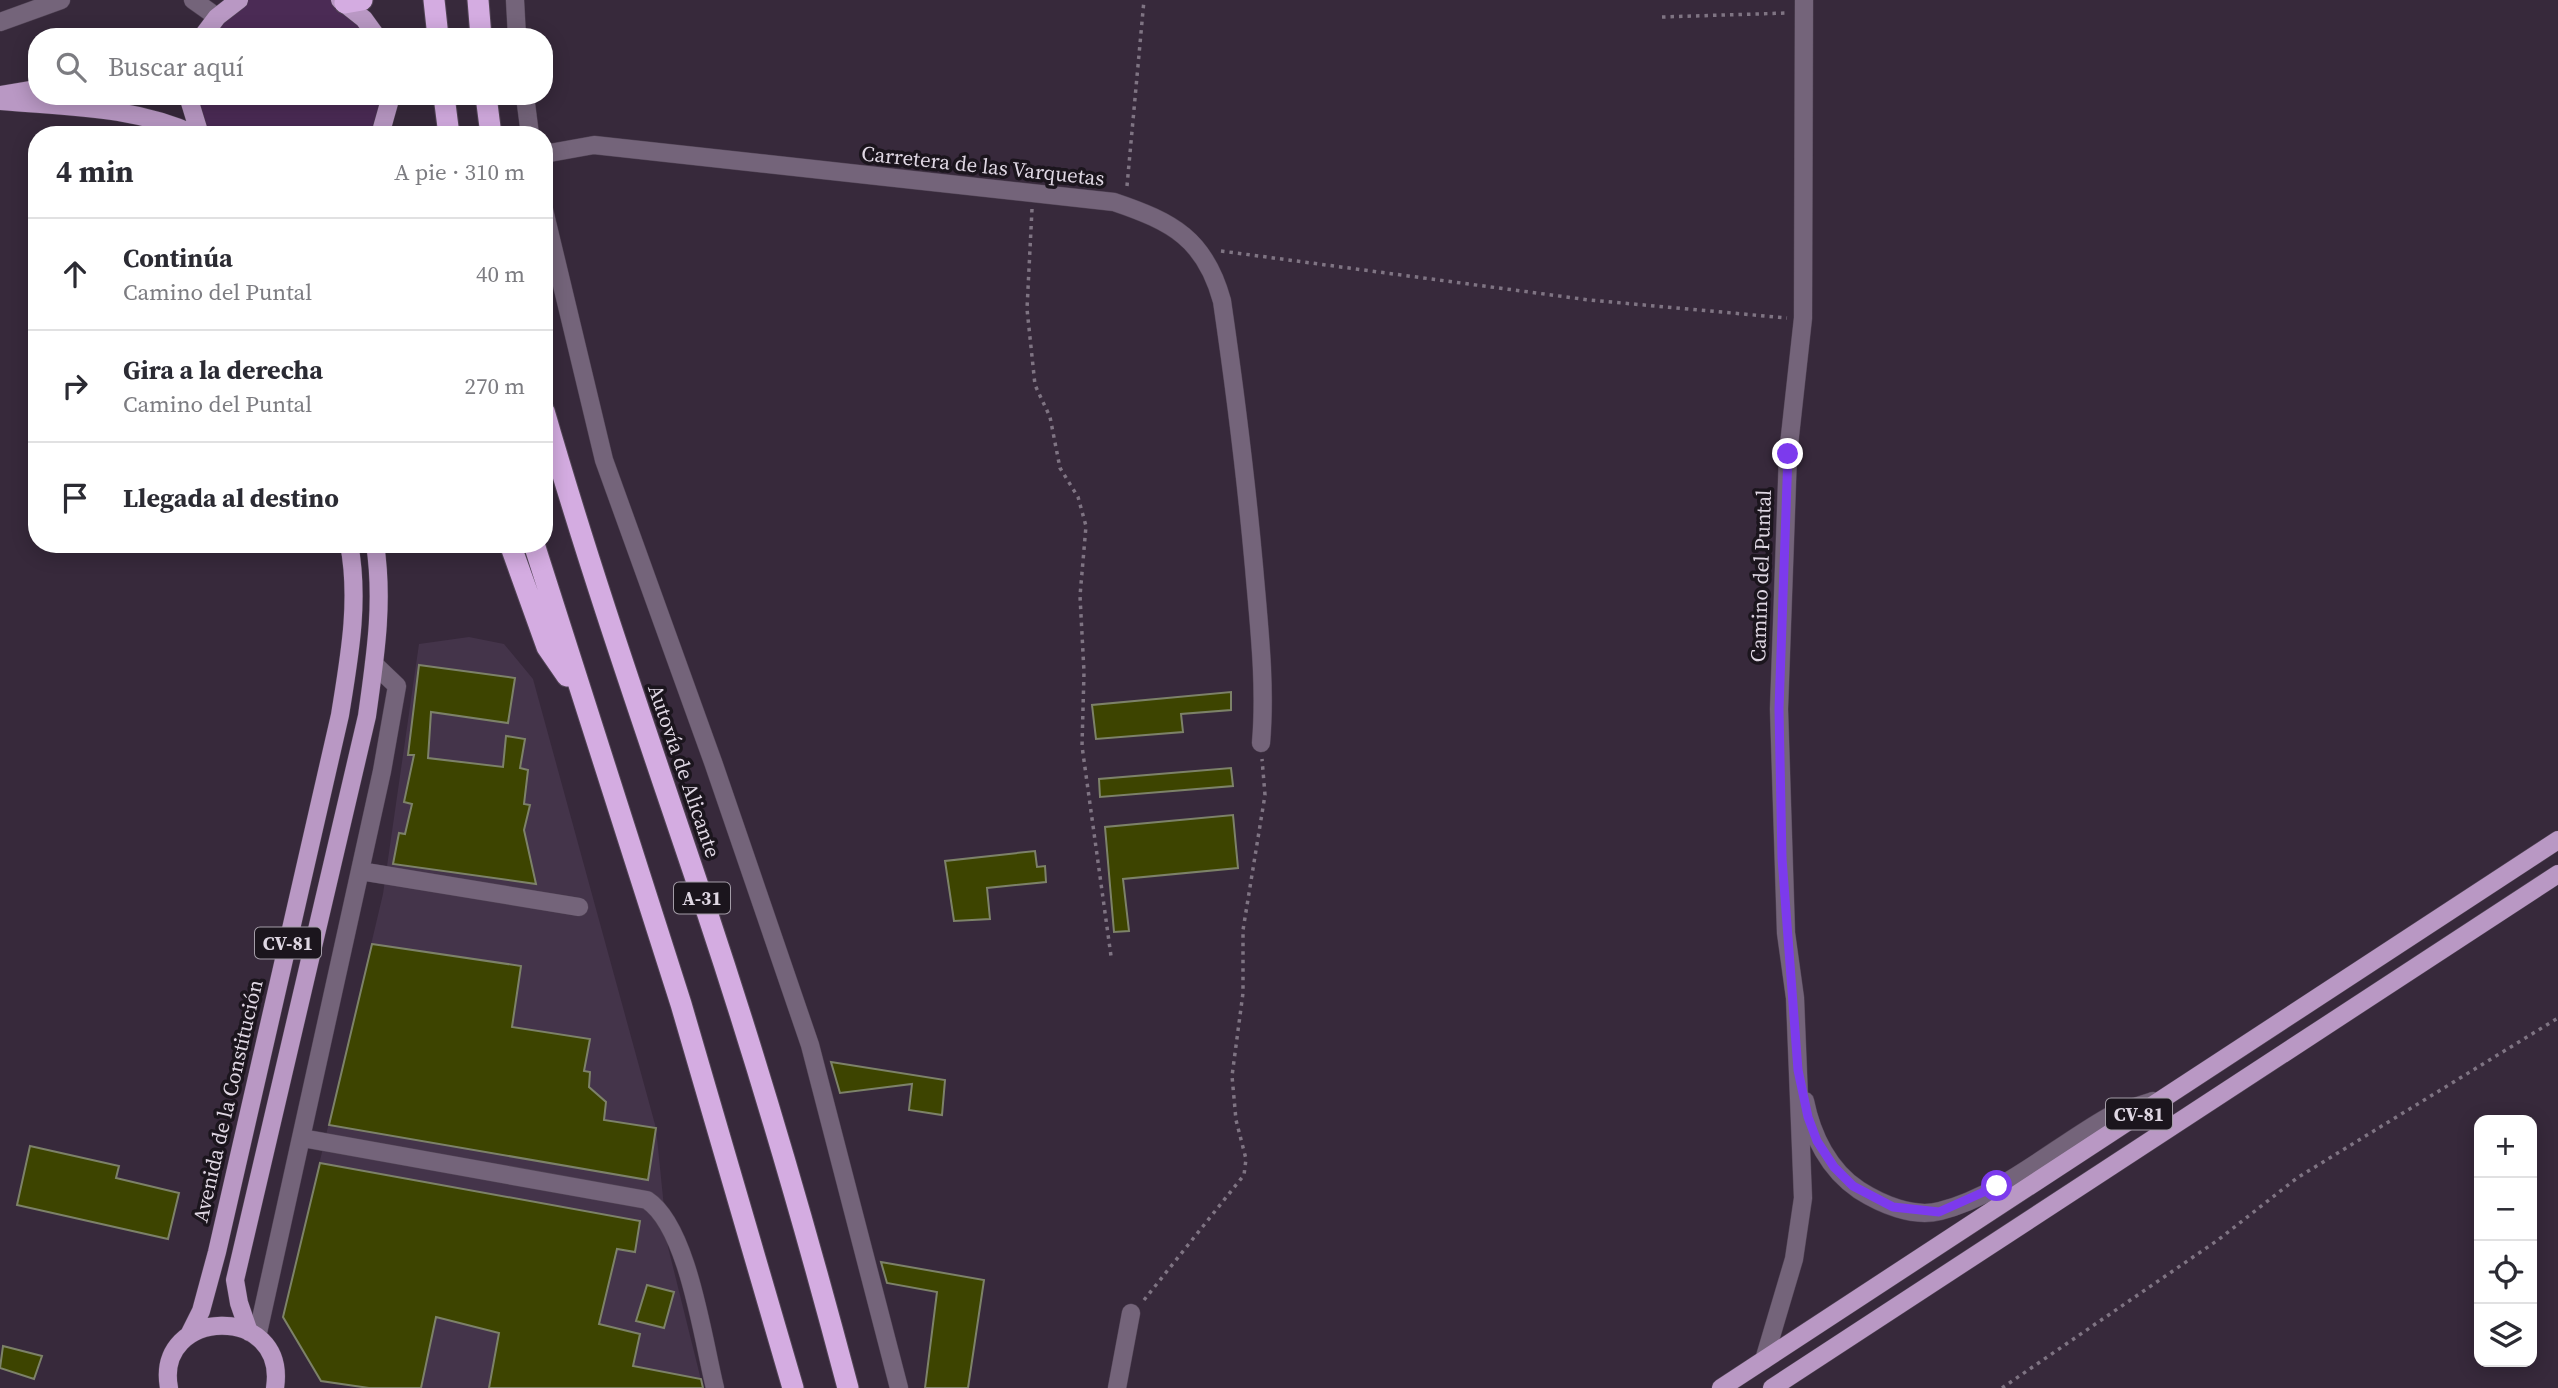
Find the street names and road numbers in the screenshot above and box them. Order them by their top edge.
street label: Carretera de las Varquetas [860,138,1106,193]
street label: Camino del Puntal [1743,489,1778,663]
street label: Autovía de Alicante [641,680,728,861]
road number: A-31 [674,882,730,914]
road number: CV-81 [255,928,321,959]
street label: Avenida de la Constitución [185,976,270,1225]
road number: CV-81 [2106,1098,2172,1130]

